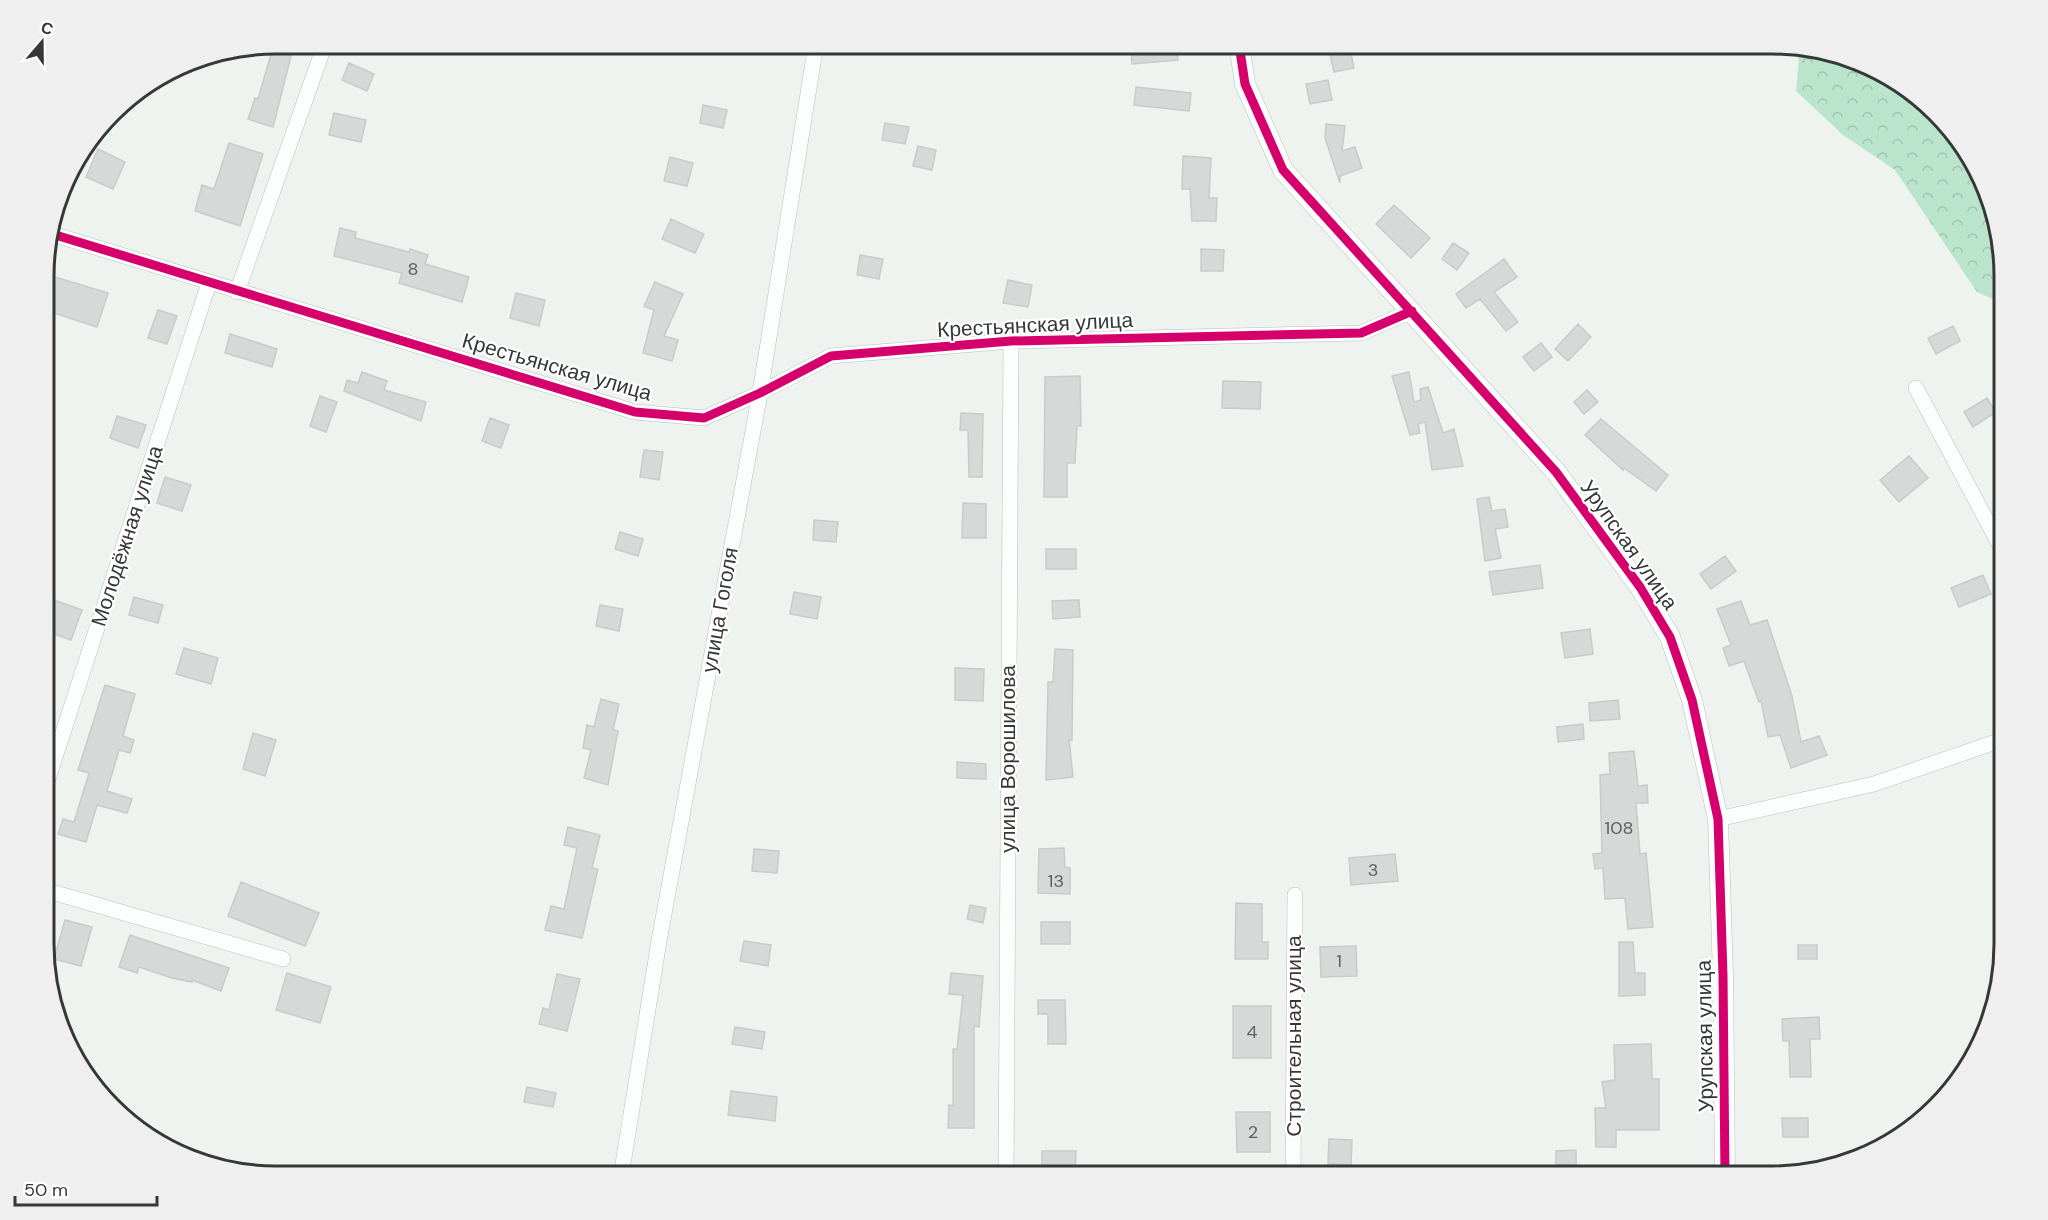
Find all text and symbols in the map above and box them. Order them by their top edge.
north arrow [12,12,72,72]
text: С [38,17,56,40]
house number: 8 [408,257,418,281]
street label: Крестьянская улица [936,306,1134,344]
street label: Крестьянская улица [459,327,655,408]
street label: Молодёжная улица [85,442,170,630]
street label: Урупская улица [1574,475,1684,616]
street label: улица Гоголя [695,545,745,675]
street label: улица Ворошилова [994,665,1022,853]
house number: 108 [1605,816,1633,840]
house number: 3 [1368,858,1378,882]
house number: 13 [1048,869,1064,893]
street label: Строительная улица [1280,935,1308,1137]
house number: 1 [1336,949,1342,973]
street label: Урупская улица [1690,959,1720,1112]
house number: 4 [1247,1020,1258,1044]
house number: 2 [1248,1120,1258,1144]
scale bar [15,1169,158,1207]
text: 50 m [24,1178,68,1202]

